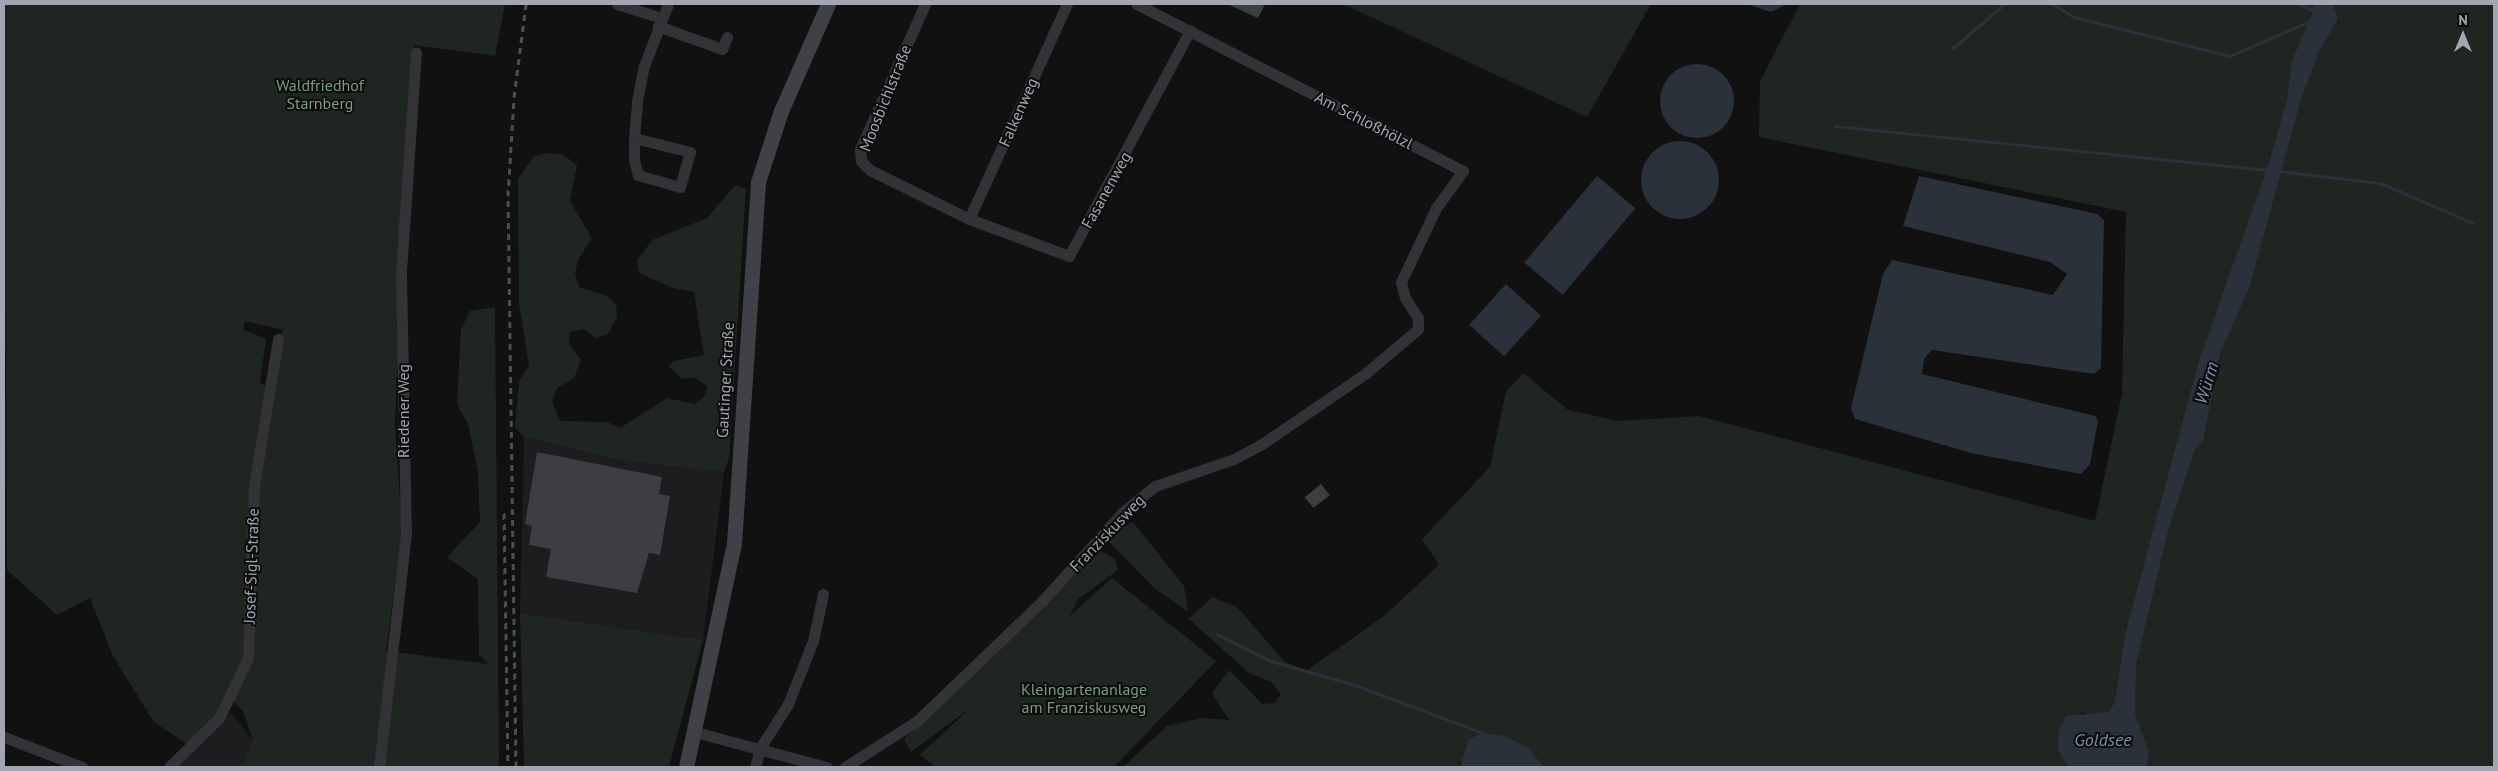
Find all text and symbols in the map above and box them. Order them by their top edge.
north arrow [2438,10,2488,60]
text: N [2458,11,2468,29]
street label: Moosbichlstraße [855,42,915,154]
park label: Waldfriedhof Starnberg [276,75,364,113]
street label: Falkenweg [994,75,1042,149]
street label: Am Schloßhölzl [1312,87,1416,153]
street label: Fasanenweg [1077,148,1135,232]
street label: Gautinger Straße [712,322,738,438]
water label: Würm [2190,359,2224,407]
street label: Riedener Weg [393,364,413,458]
street label: Franziskusweg [1065,490,1149,576]
street label: Josef-Sigl-Straße [239,508,263,624]
park label: Kleingartenanlage am Franziskusweg [1021,679,1147,717]
water label: Goldsee [2074,729,2132,751]

